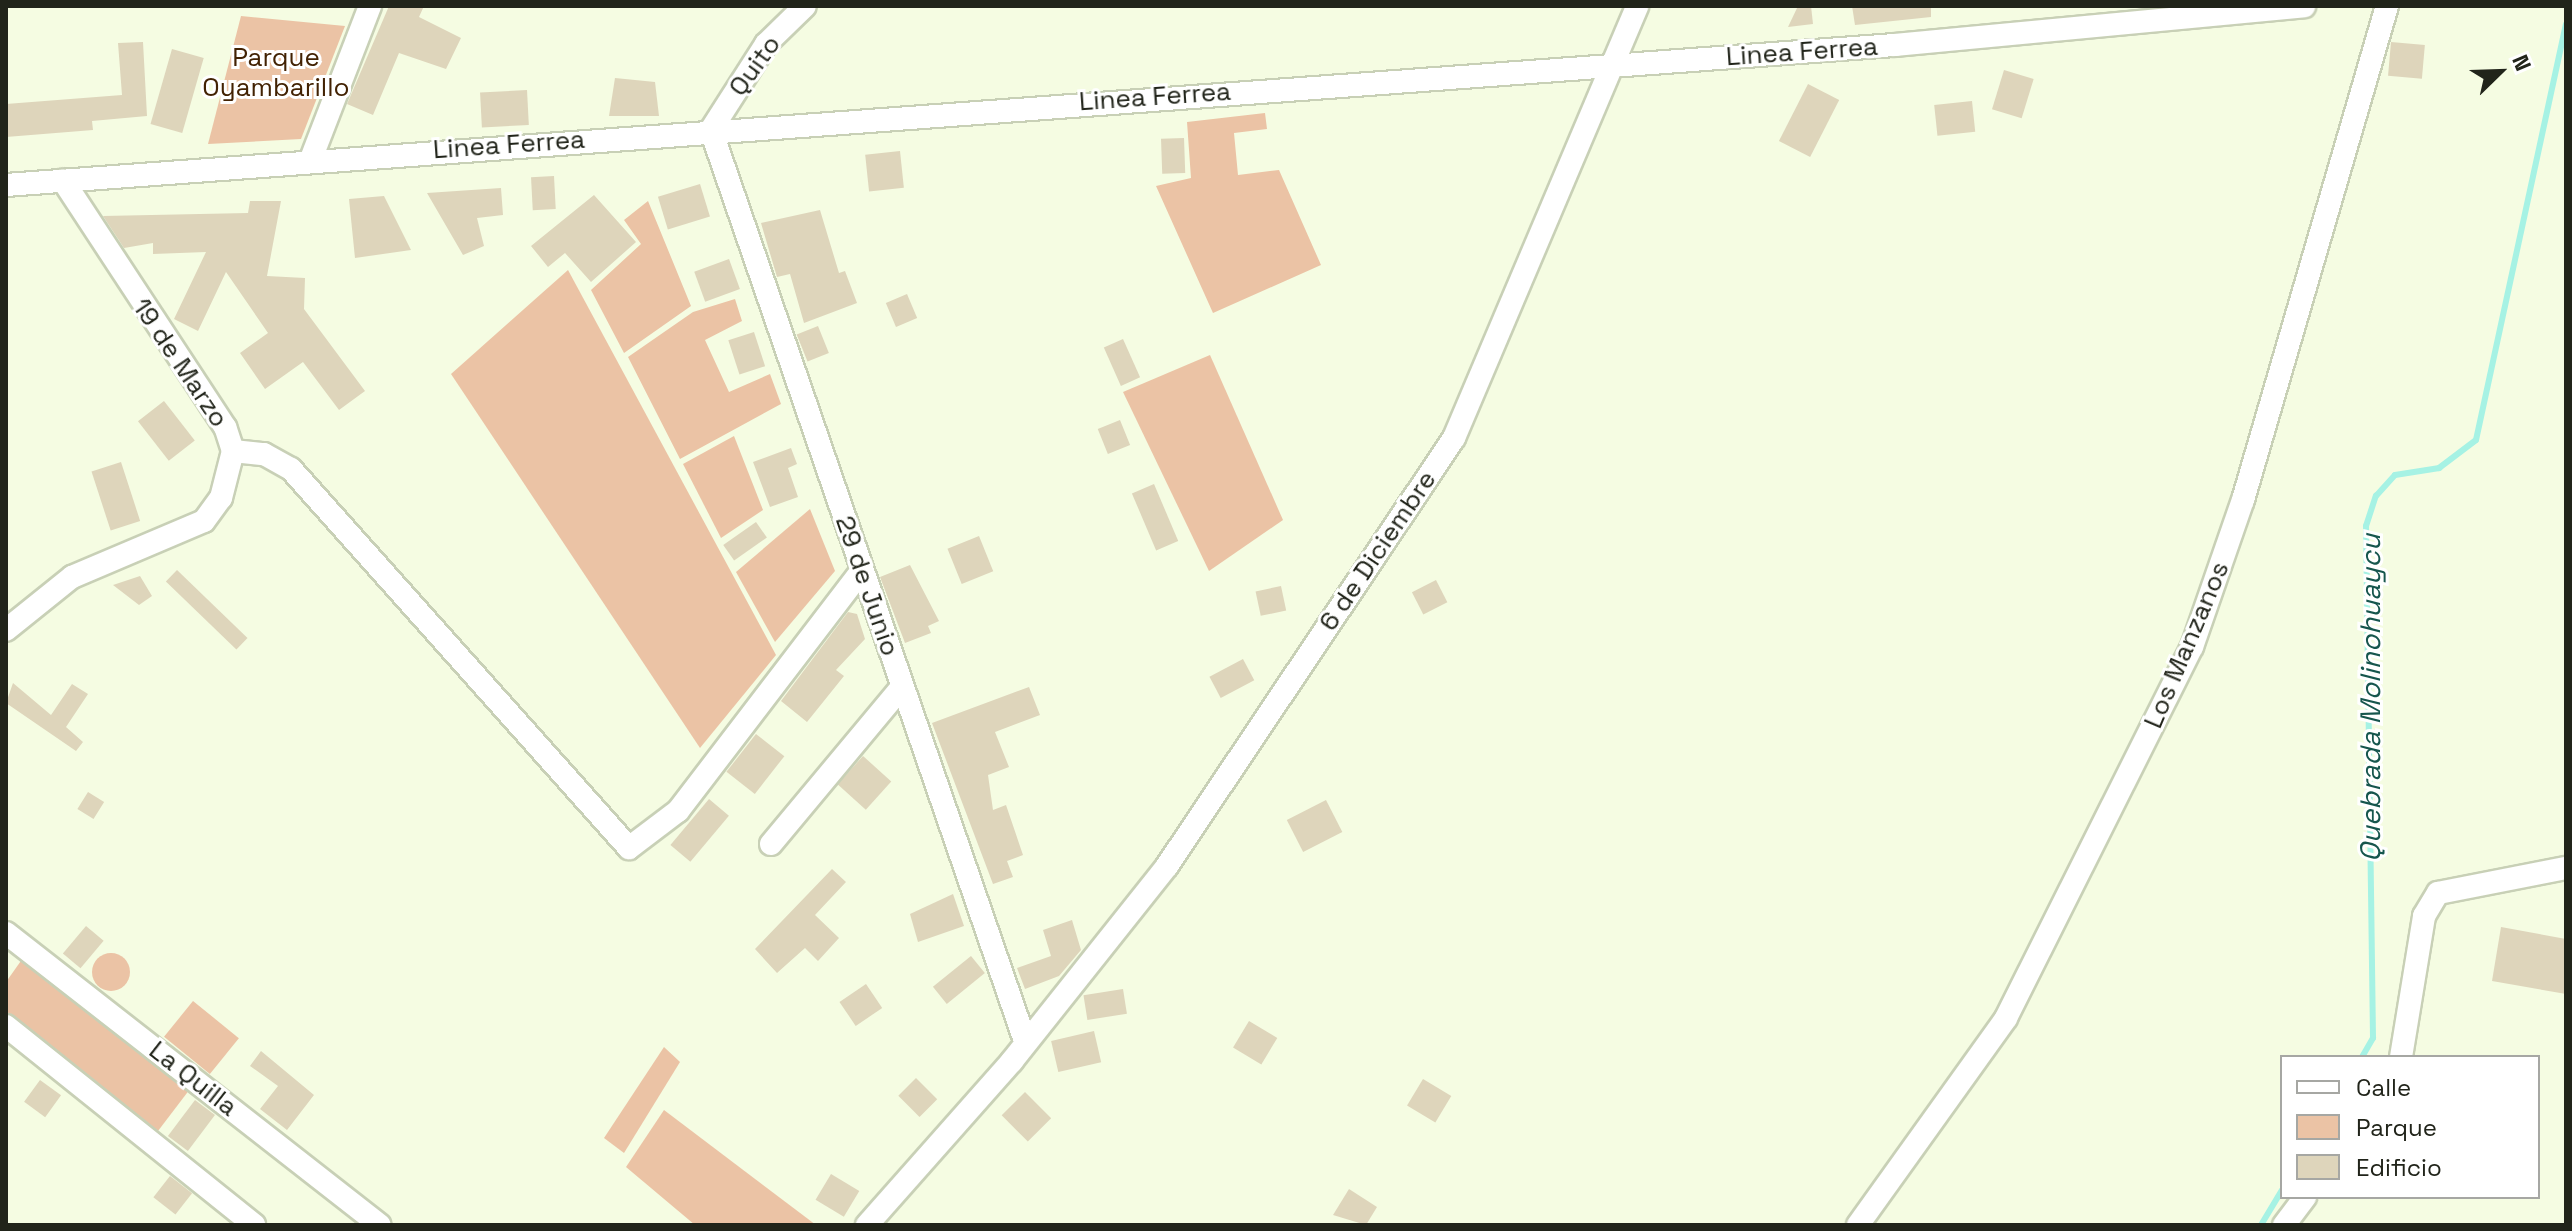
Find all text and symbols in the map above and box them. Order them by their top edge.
street label: Quito [723,30,787,102]
street label: Linea Ferrea [1725,31,1879,73]
north arrow [2460,32,2540,112]
park label: Parque Oyambarillo [202,42,350,104]
text: N [2506,50,2538,75]
street label: Linea Ferrea [1078,76,1232,118]
street label: Linea Ferrea [432,124,586,166]
street label: 19 de Marzo [126,293,234,433]
street label: 6 de Diciembre [1313,465,1443,637]
street label: 29 de Junio [828,512,906,660]
water label: Quebrada Molinohuaycu [2353,534,2387,862]
street label: Los Manzanos [2138,557,2236,733]
street label: La Quilla [143,1035,243,1123]
legend [2280,1055,2540,1199]
text: Calle [2356,1072,2411,1103]
text: Parque [2356,1112,2437,1143]
text: Edificio [2356,1152,2442,1183]

